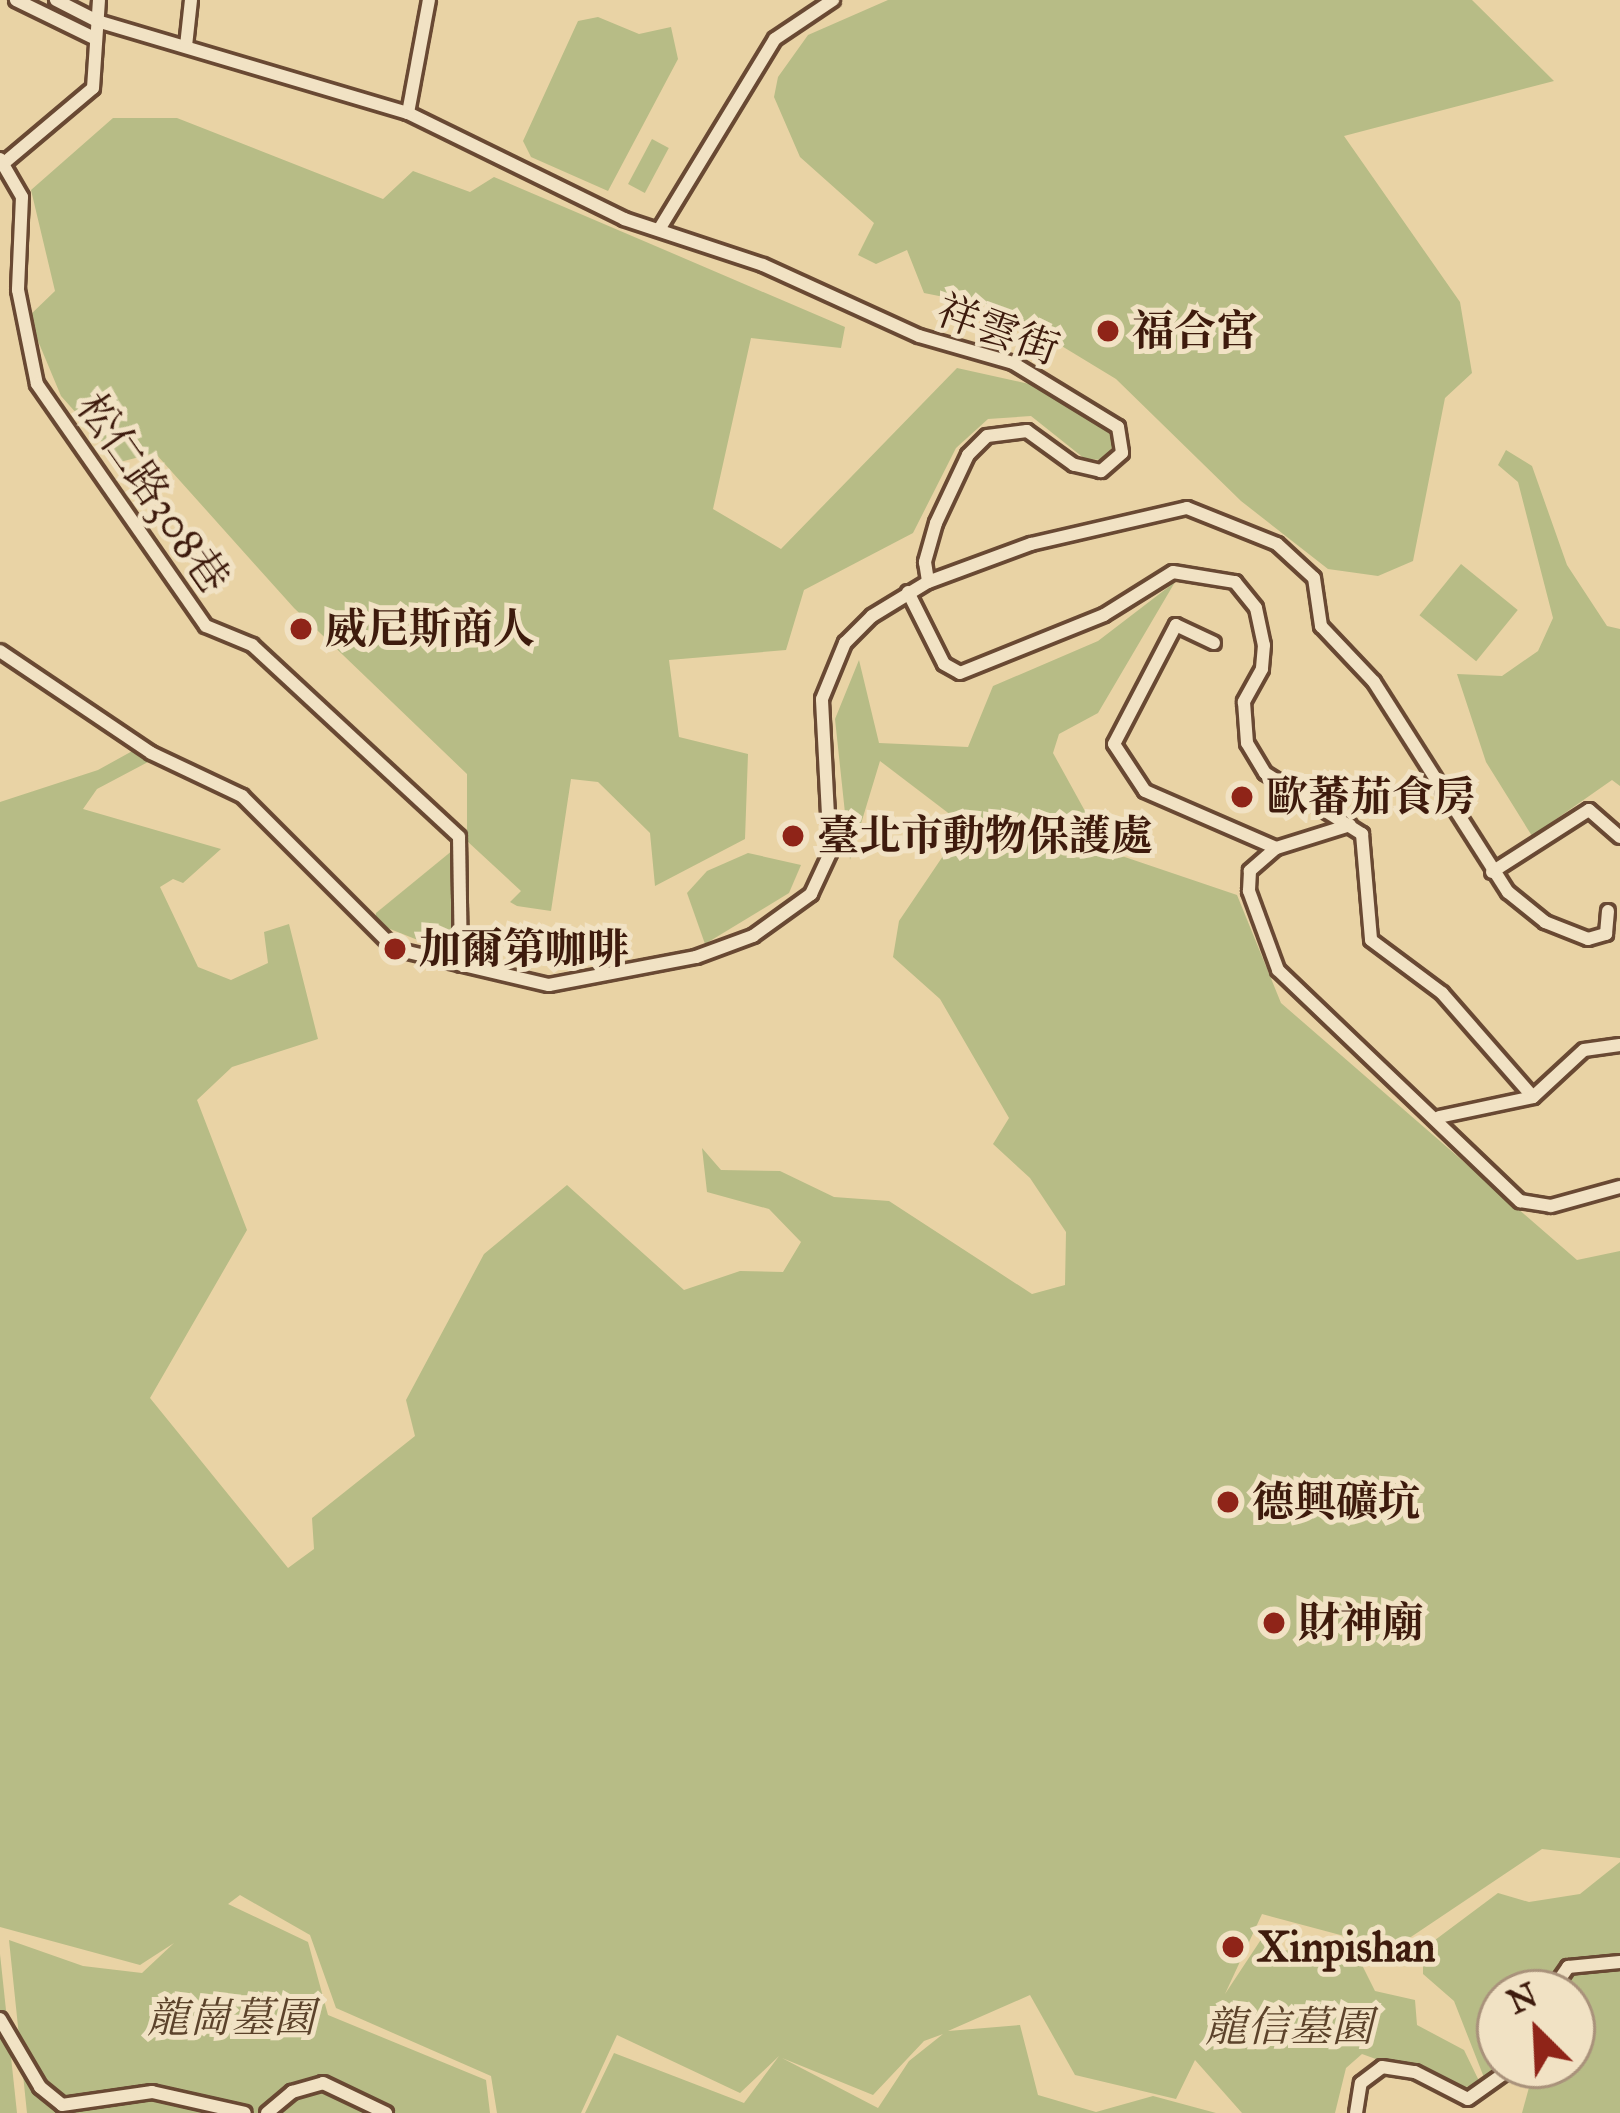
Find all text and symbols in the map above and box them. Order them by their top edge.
street label: 祥雲街 [930,285,1066,375]
place label: 福合宮 [1132,306,1258,356]
marker: 福合宮 [1095,318,1121,344]
street label: 松仁路308巷 [66,384,240,602]
place label: 威尼斯商人 [325,604,535,654]
marker: 威尼斯商人 [288,616,314,642]
place label: 歐蕃茄食房 [1266,772,1476,822]
marker: 歐蕃茄食房 [1229,784,1255,810]
place label: 臺北市動物保護處 [817,811,1153,861]
marker: 臺北市動物保護處 [780,823,806,849]
place label: 加爾第咖啡 [419,924,629,974]
marker: 加爾第咖啡 [382,936,408,962]
place label: 德興礦坑 [1252,1477,1420,1527]
marker: 德興礦坑 [1215,1489,1241,1515]
place label: 財神廟 [1298,1598,1424,1648]
marker: 財神廟 [1261,1610,1287,1636]
place label: Xinpishan [1257,1922,1436,1972]
marker: Xinpishan [1220,1934,1246,1960]
north arrow [1476,1969,1596,2089]
text: N [1502,1975,1544,2023]
park label: 龍崗墓園 [147,1993,315,2043]
park label: 龍信墓園 [1205,2002,1373,2052]

